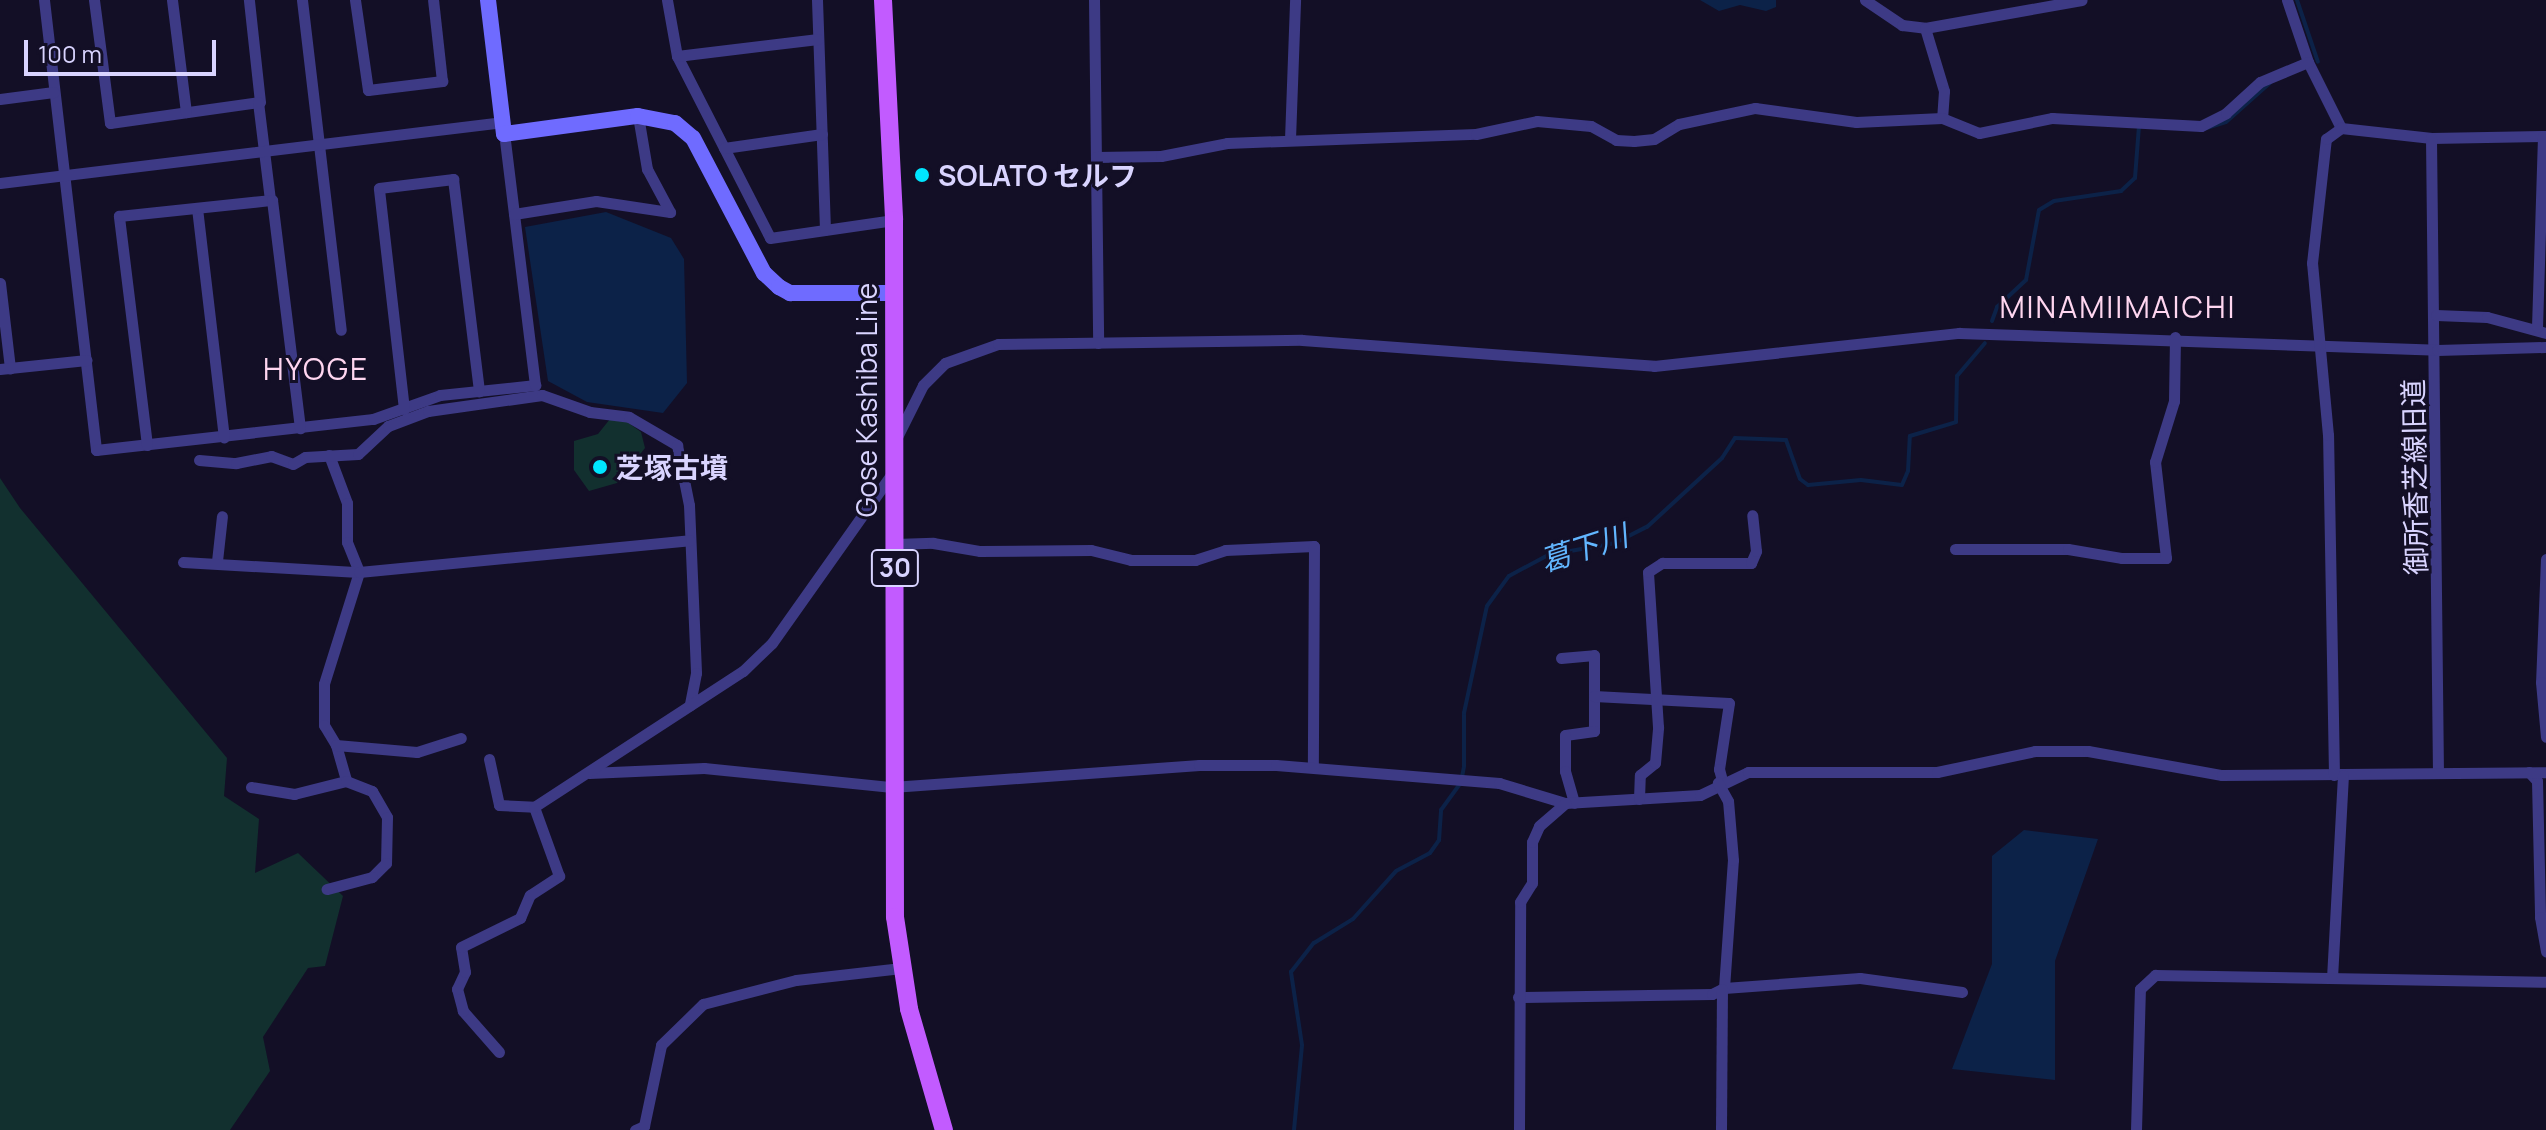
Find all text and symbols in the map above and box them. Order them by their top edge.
scale bar [28,24,220,74]
text: 100 m [38,37,102,70]
place label: SOLATO セルフ [938,158,1137,192]
marker: SOLATO セルフ [913,166,931,184]
street label: Gose Kashiba Line [849,283,883,517]
district label: MINAMIIMAICHI [1999,289,2237,325]
district label: HYOGE [263,351,369,387]
street label: 御所香芝線旧道 [2395,379,2433,575]
place label: 芝塚古墳 [616,450,728,484]
marker: 芝塚古墳 [591,458,609,476]
water label: 葛下川 [1536,517,1632,579]
road number: 30 [869,546,921,590]

